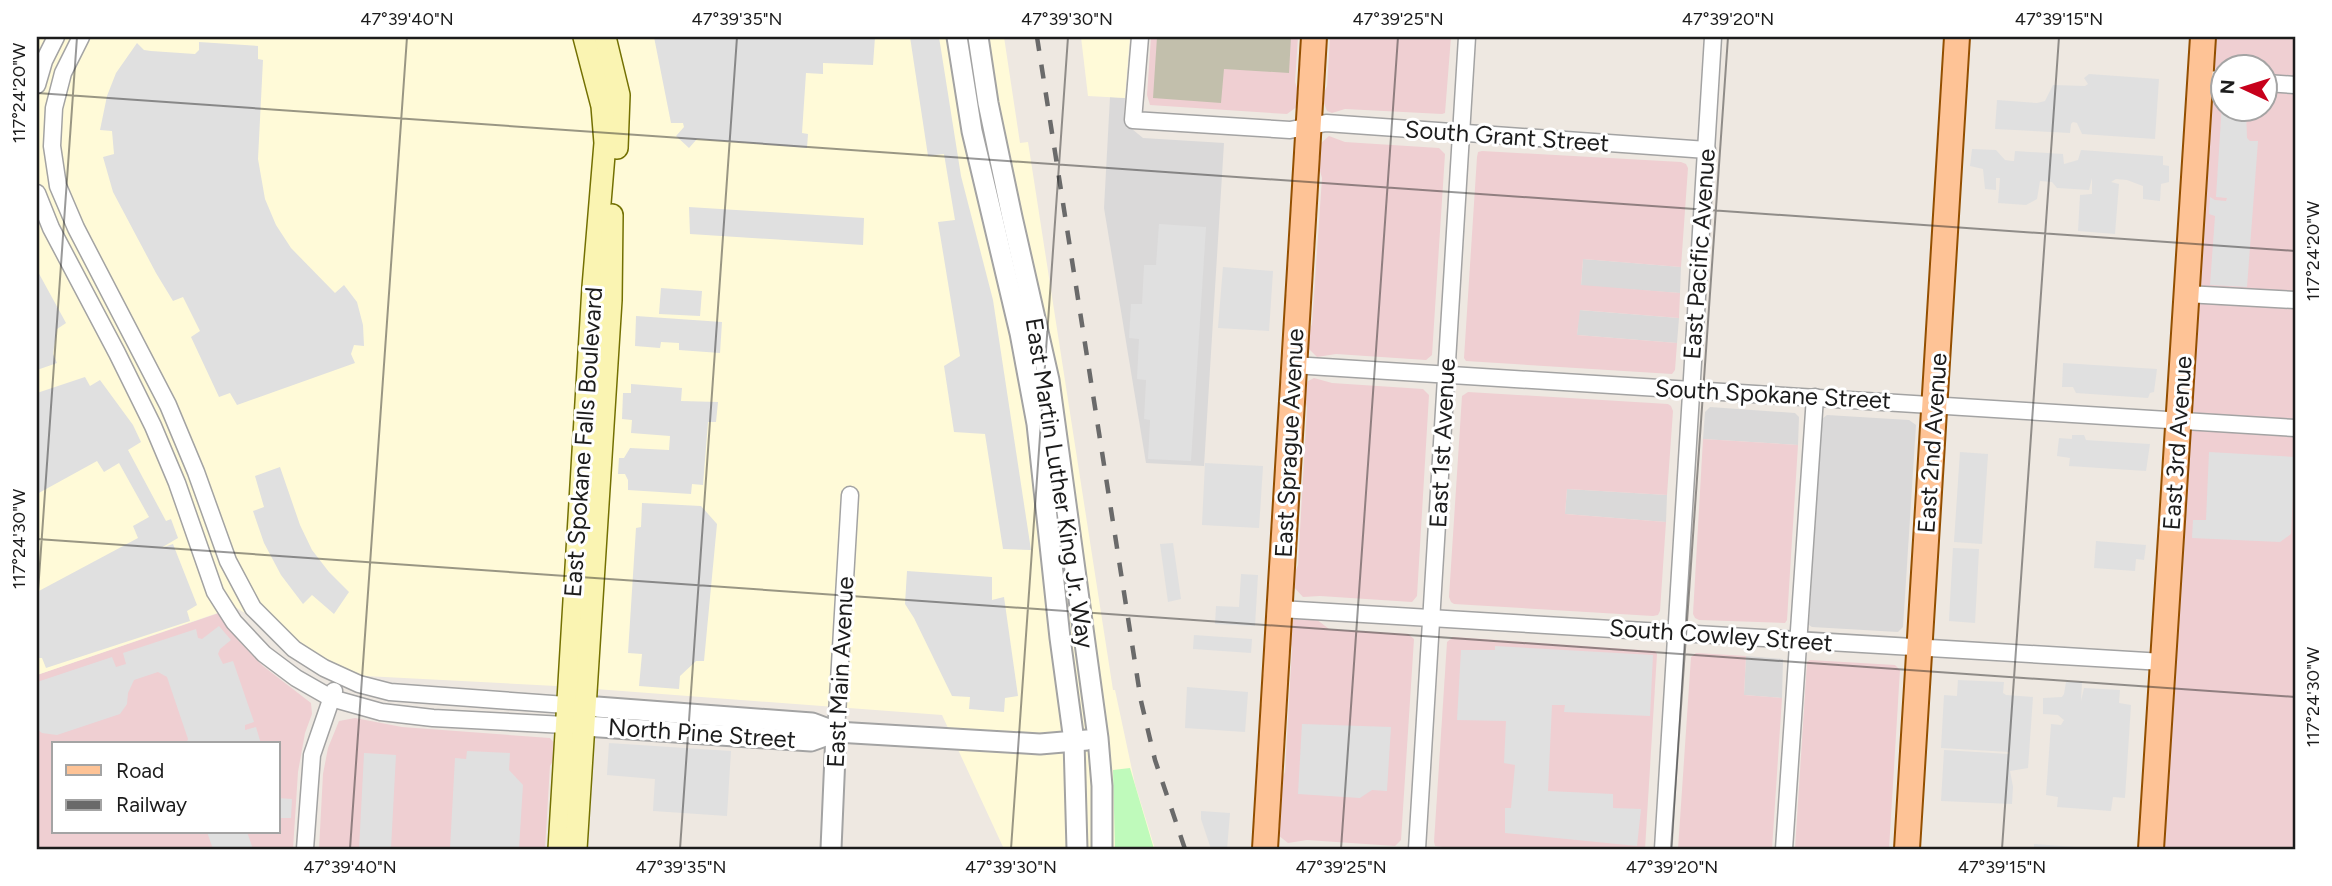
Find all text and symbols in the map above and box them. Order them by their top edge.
text: 47°39'40"N [360,8,454,30]
text: 47°39'35"N [692,8,782,30]
text: 47°39'30"N [1021,8,1113,30]
text: 47°39'25"N [1352,8,1444,30]
text: 47°39'20"N [1682,8,1774,30]
text: 47°39'15"N [2015,8,2103,30]
text: 117°24'20"W [8,42,30,143]
north arrow [2210,52,2280,122]
text: N [2216,79,2240,95]
street label: South Grant Street [1404,114,1610,158]
street label: East Pacific Avenue [1677,147,1721,361]
text: 117°24'20"W [2302,200,2324,301]
street label: East Spokane Falls Boulevard [558,286,608,598]
street label: East Martin Luther King Jr. Way [1020,316,1101,651]
street label: East Sprague Avenue [1269,328,1309,558]
street label: East 2nd Avenue [1911,352,1953,534]
street label: East 3rd Avenue [2156,355,2198,531]
street label: East 1st Avenue [1423,357,1461,529]
street label: South Spokane Street [1654,373,1892,415]
text: 117°24'30"W [8,488,30,589]
street label: East Main Avenue [821,576,859,768]
street label: South Cowley Street [1608,613,1834,657]
text: 117°24'30"W [2302,646,2324,747]
street label: North Pine Street [607,712,797,754]
legend [52,742,280,834]
text: Road [116,758,164,783]
text: Railway [116,792,187,817]
text: 47°39'40"N [303,856,397,878]
text: 47°39'35"N [636,856,726,878]
text: 47°39'30"N [965,856,1057,878]
text: 47°39'25"N [1295,856,1387,878]
text: 47°39'20"N [1626,856,1718,878]
text: 47°39'15"N [1958,856,2046,878]

